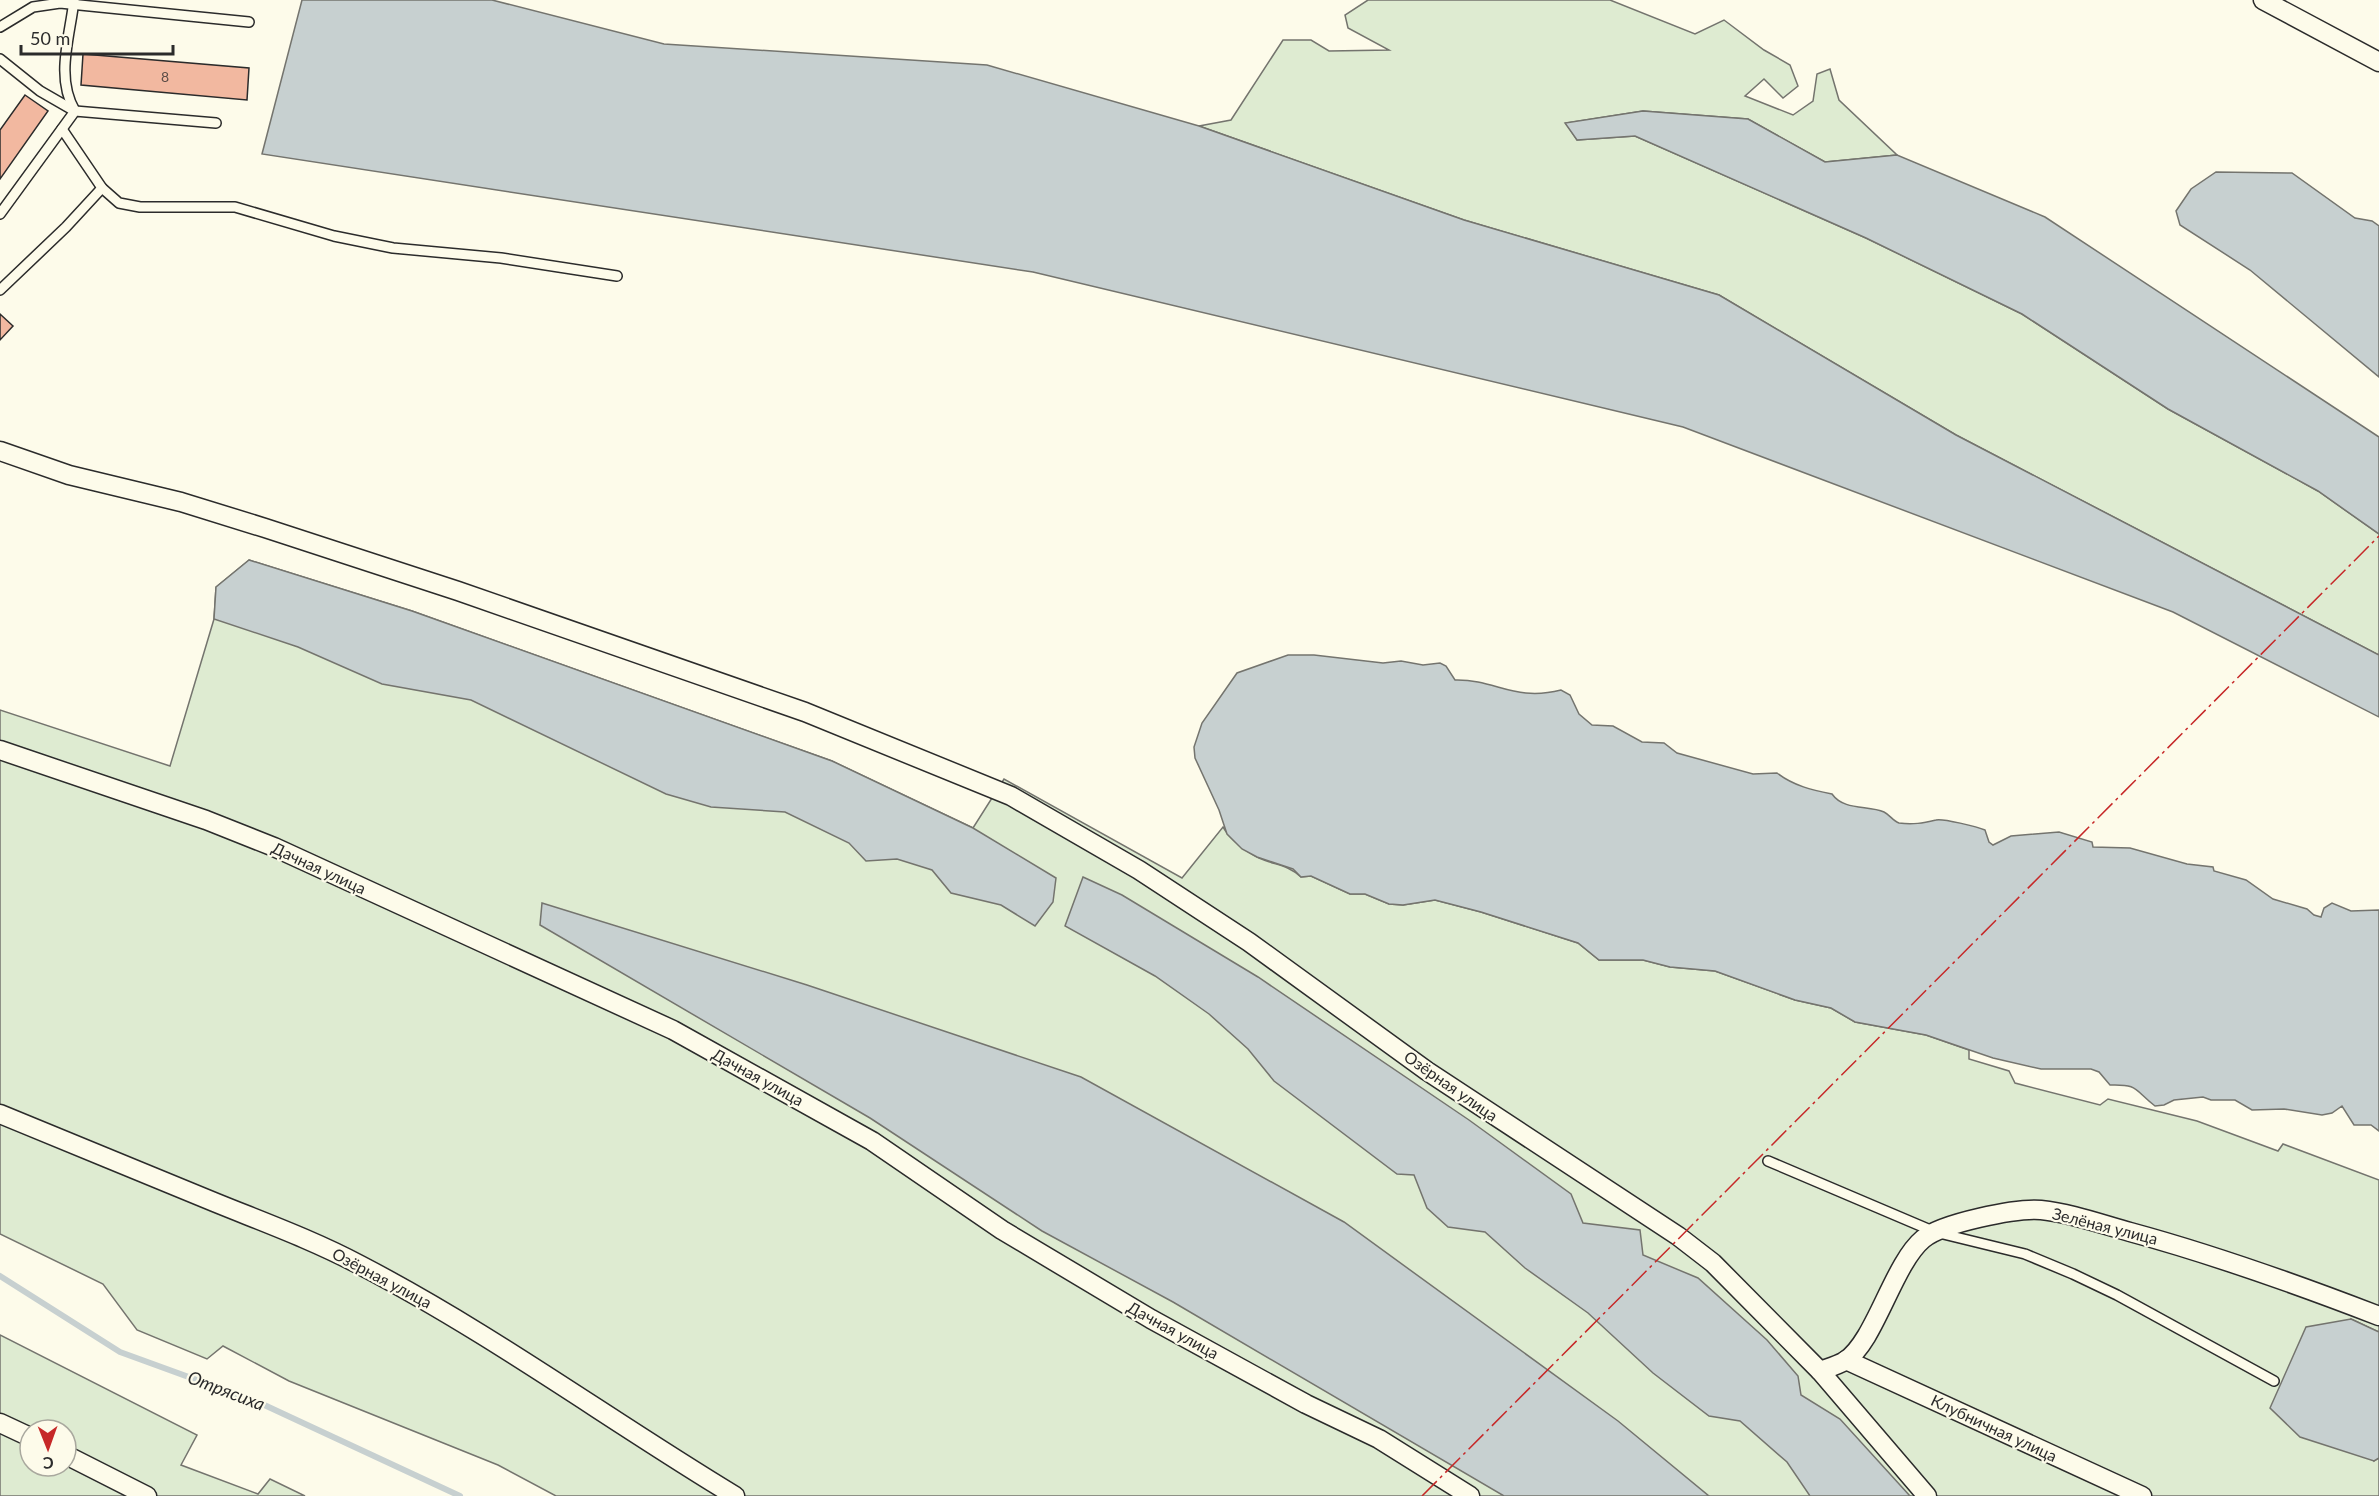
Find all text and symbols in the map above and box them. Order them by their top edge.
scale bar [21,18,172,56]
text: 50 m [30,27,70,49]
house number: 8 [161,68,169,85]
street label: Дачная улица [269,838,369,898]
street label: Дачная улица [709,1044,807,1109]
street label: Озёрная улица [1401,1046,1502,1125]
street label: Зелёная улица [2050,1203,2160,1248]
street label: Озёрная улица [329,1243,435,1312]
street label: Дачная улица [1124,1297,1222,1362]
water label: Отрясиха [185,1365,268,1415]
street label: Клубничная улица [1928,1390,2060,1465]
north arrow [18,1418,78,1478]
text: С [42,1454,54,1473]

